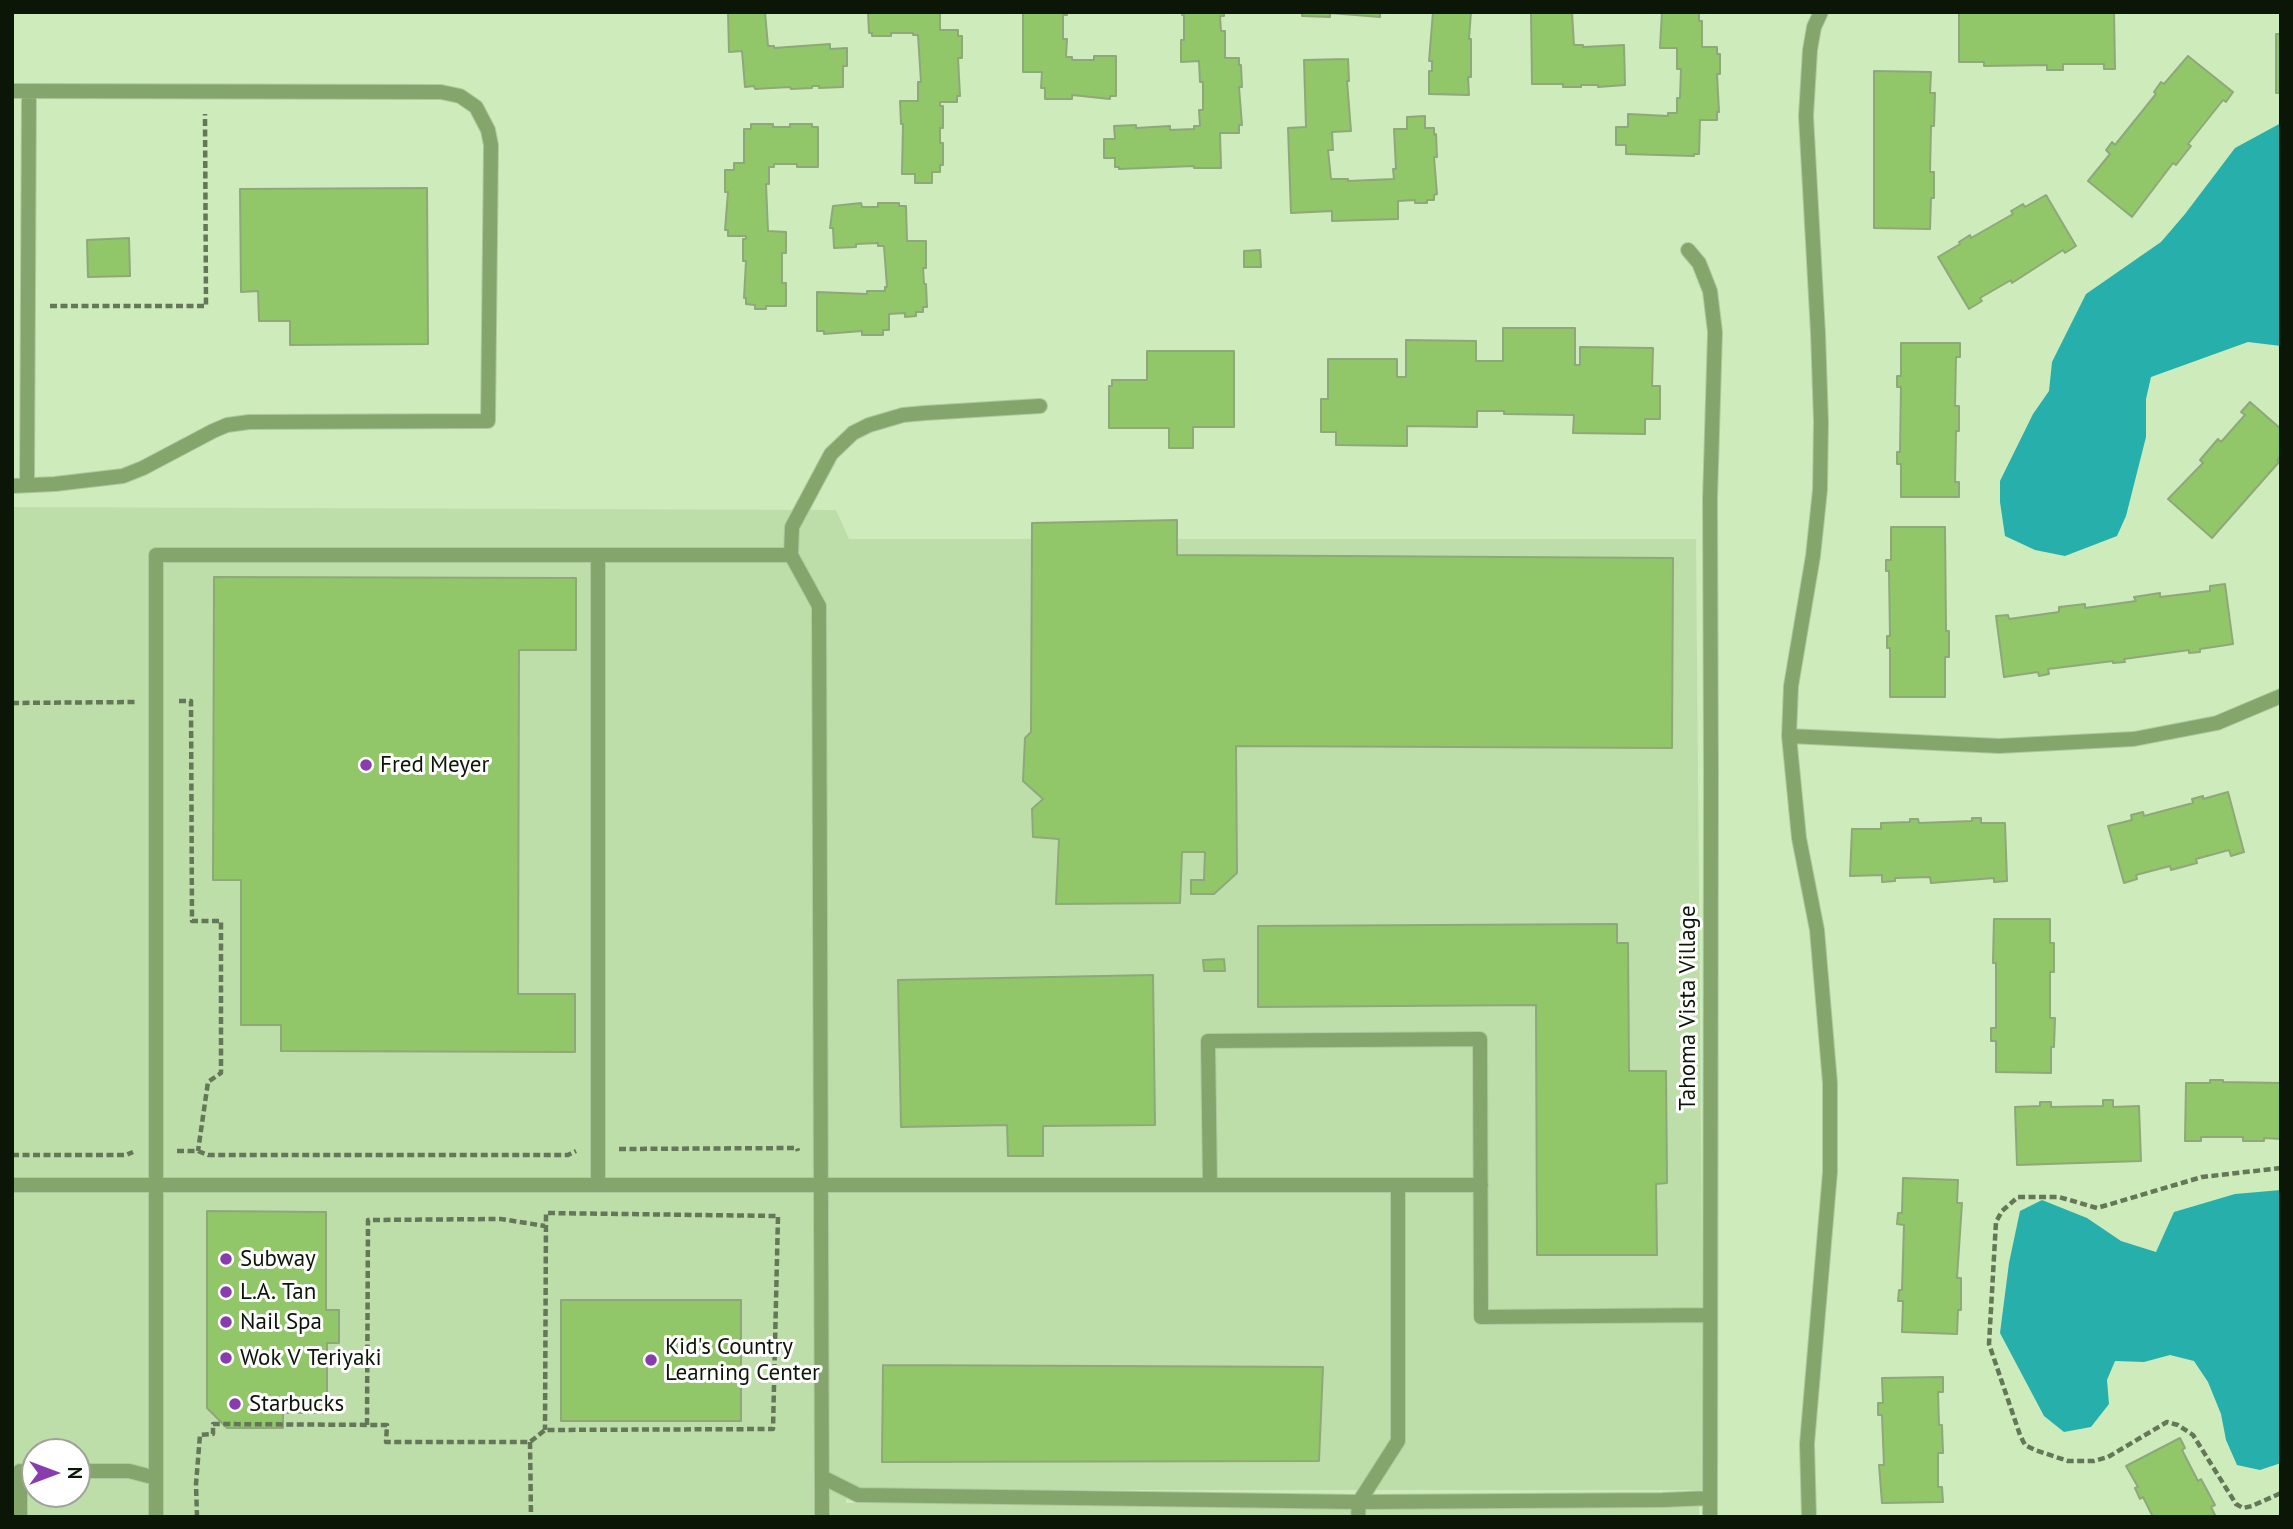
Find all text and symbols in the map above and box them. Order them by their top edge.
place label: Fred Meyer [380,751,489,779]
marker: Fred Meyer [358,757,374,773]
street label: Tahoma Vista Village [1674,905,1702,1111]
place label: Subway [240,1245,316,1273]
marker: Subway [218,1251,234,1267]
place label: L.A. Tan [240,1278,316,1306]
marker: L.A. Tan [218,1284,234,1300]
place label: Nail Spa [240,1308,322,1336]
marker: Nail Spa [218,1314,234,1330]
place label: Kid's Country Learning Center [665,1333,820,1387]
place label: Wok V Teriyaki [240,1344,382,1372]
marker: Wok V Teriyaki [218,1350,234,1366]
marker: Kid's Country Learning Center [643,1352,659,1368]
place label: Starbucks [249,1390,344,1418]
marker: Starbucks [227,1396,243,1412]
north arrow [21,1438,91,1508]
text: N [63,1467,87,1479]

